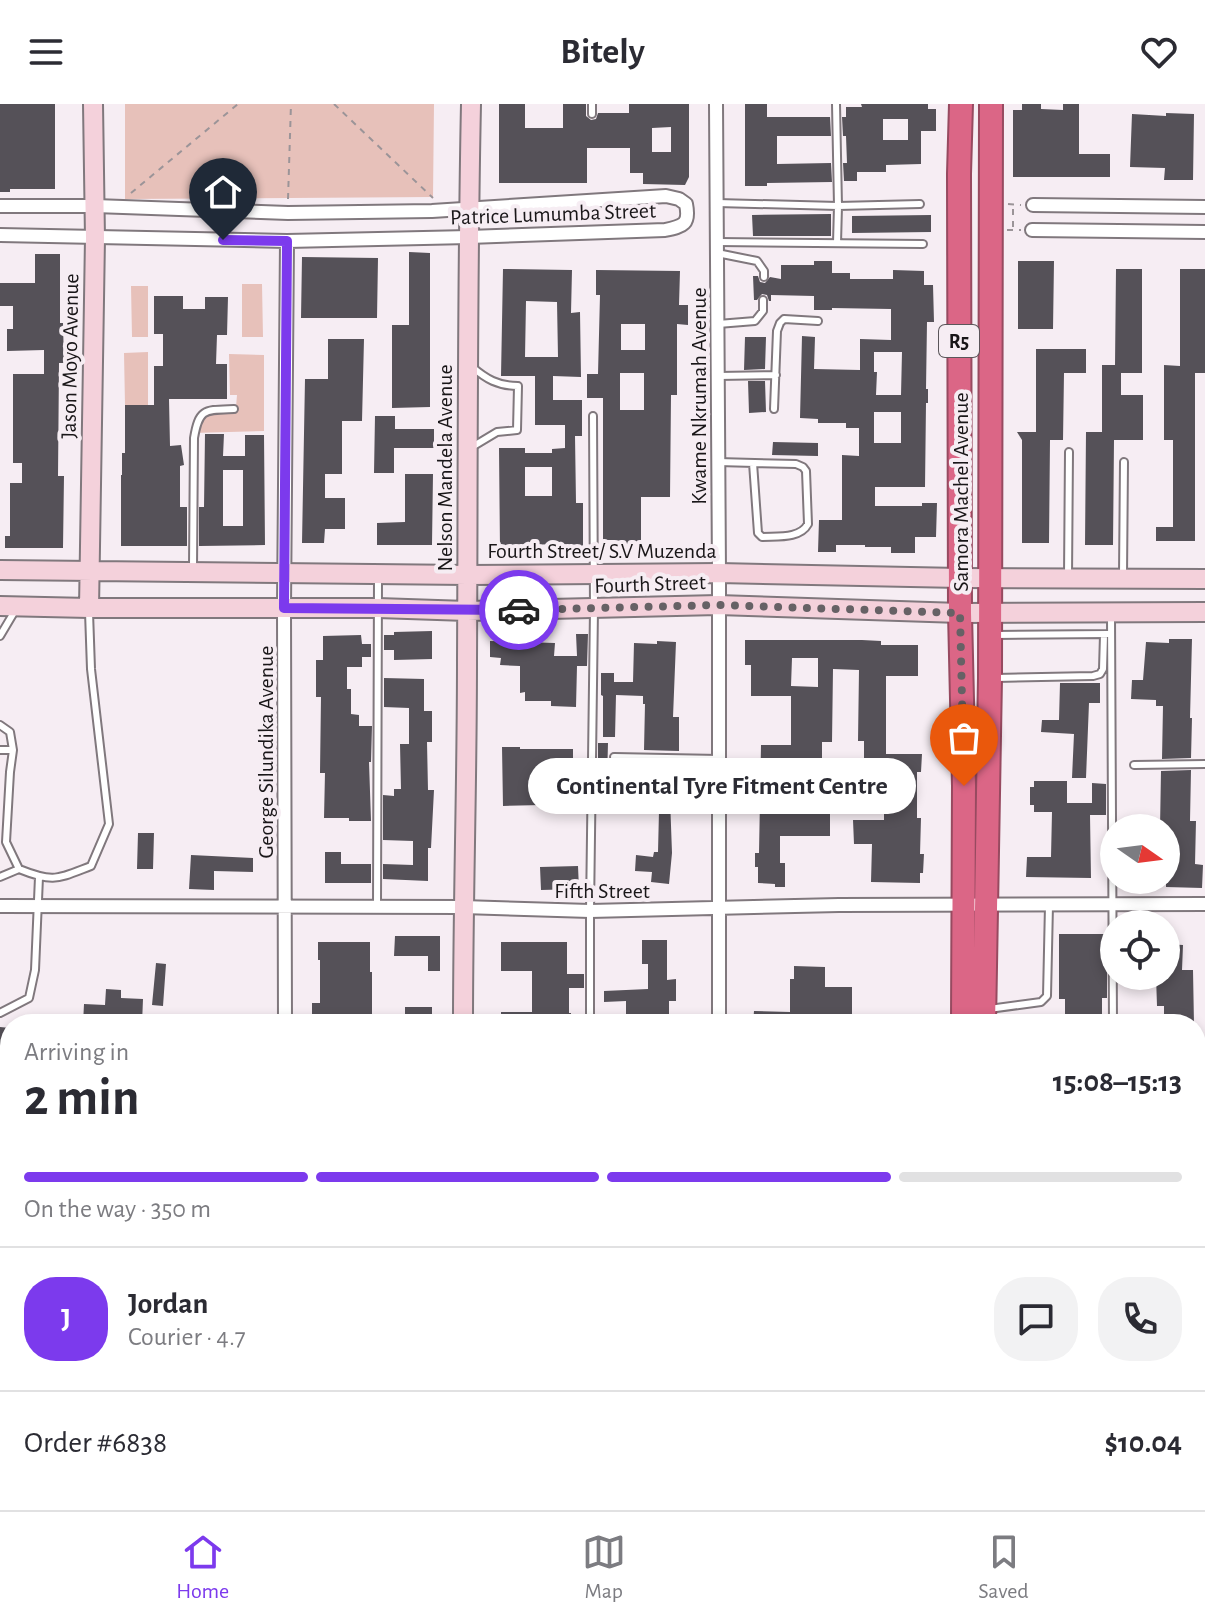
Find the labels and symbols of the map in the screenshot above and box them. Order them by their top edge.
pin [189,158,257,240]
street label: Patrice Lumumba Street [450,199,656,229]
street label: Jason Moyo Avenue [58,273,82,439]
street label: Kwame Nkrumah Avenue [688,287,710,505]
road number: R5 [939,325,979,357]
street label: Nelson Mandela Avenue [434,364,456,572]
street label: Samora Machel Avenue [950,392,972,592]
street label: Fourth Street/ S.V Muzenda [487,540,717,562]
courier [479,570,559,650]
street label: Fourth Street [594,571,706,597]
street label: George Silundika Avenue [255,646,277,858]
pin [930,704,998,786]
callout: Continental Tyre Fitment Centre [528,758,916,814]
north arrow [1100,814,1180,894]
street label: Fifth Street [554,880,650,902]

